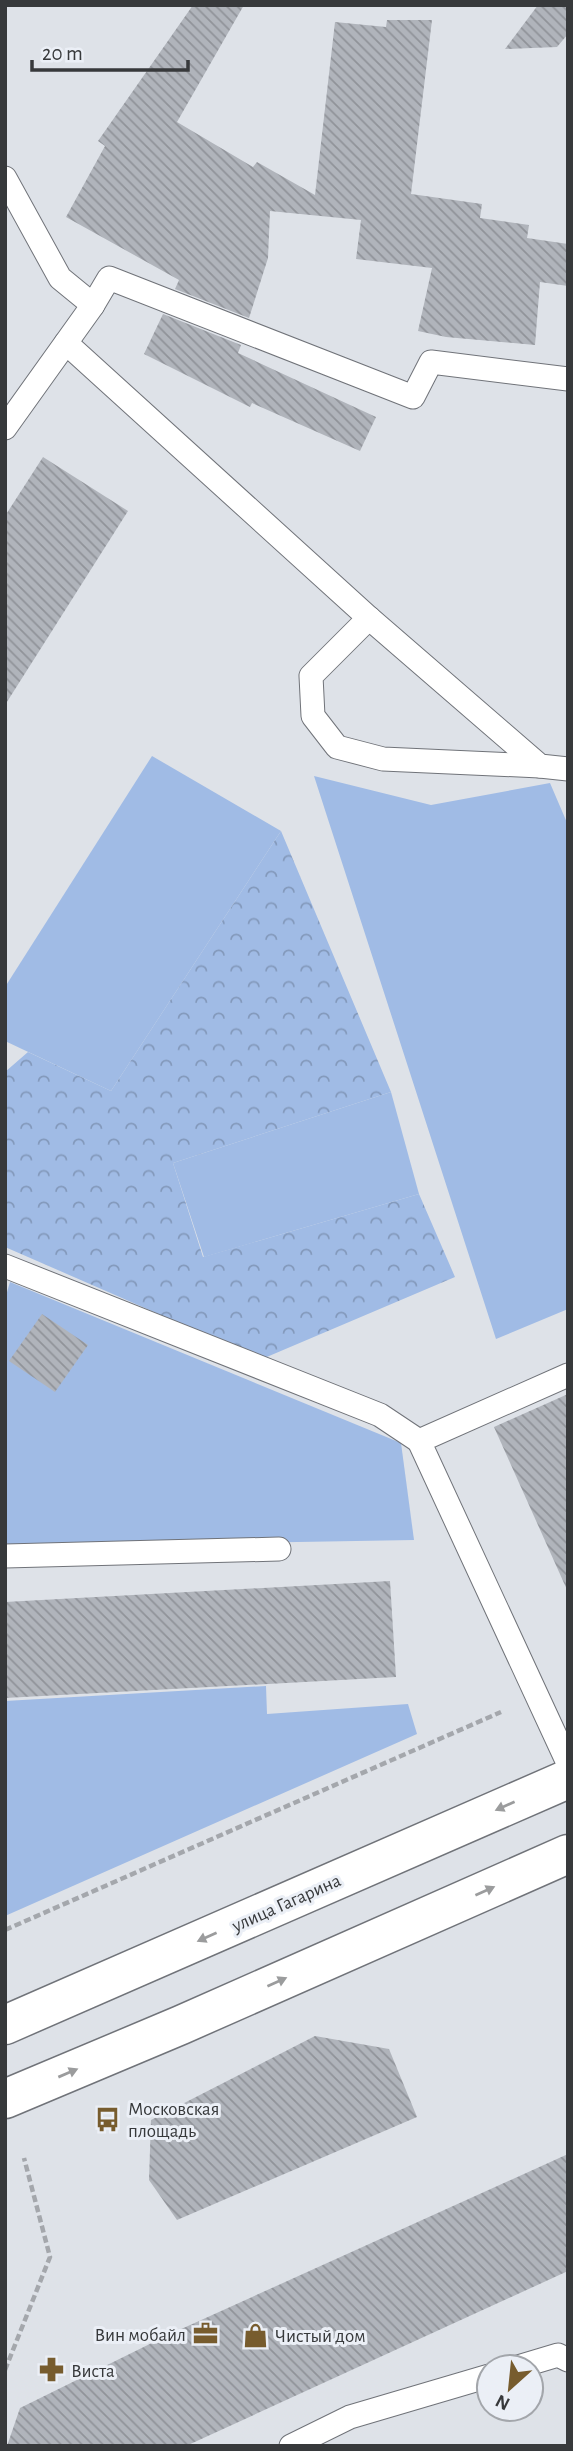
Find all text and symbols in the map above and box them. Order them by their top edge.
scale bar [32,28,187,72]
text: 20 m [42,43,83,64]
one-way arrow [495,1800,515,1812]
street label: улица Гагарина [228,1871,344,1936]
one-way arrow [475,1885,495,1897]
one-way arrow [196,1931,217,1942]
one-way arrow [267,1977,288,1988]
one-way arrow [58,2067,79,2078]
place label: Московская площадь [128,2100,219,2141]
bus stop icon: Московская площадь [94,2105,122,2133]
office icon: Вин мобайл [192,2320,220,2348]
shop icon: Чистый дом [241,2321,269,2349]
place label: Вин мобайл [94,2326,186,2345]
place label: Чистый дом [275,2327,366,2346]
north arrow [475,2353,545,2423]
pharmacy icon: Виста [37,2356,65,2384]
place label: Виста [71,2362,115,2381]
text: N [493,2390,513,2413]

